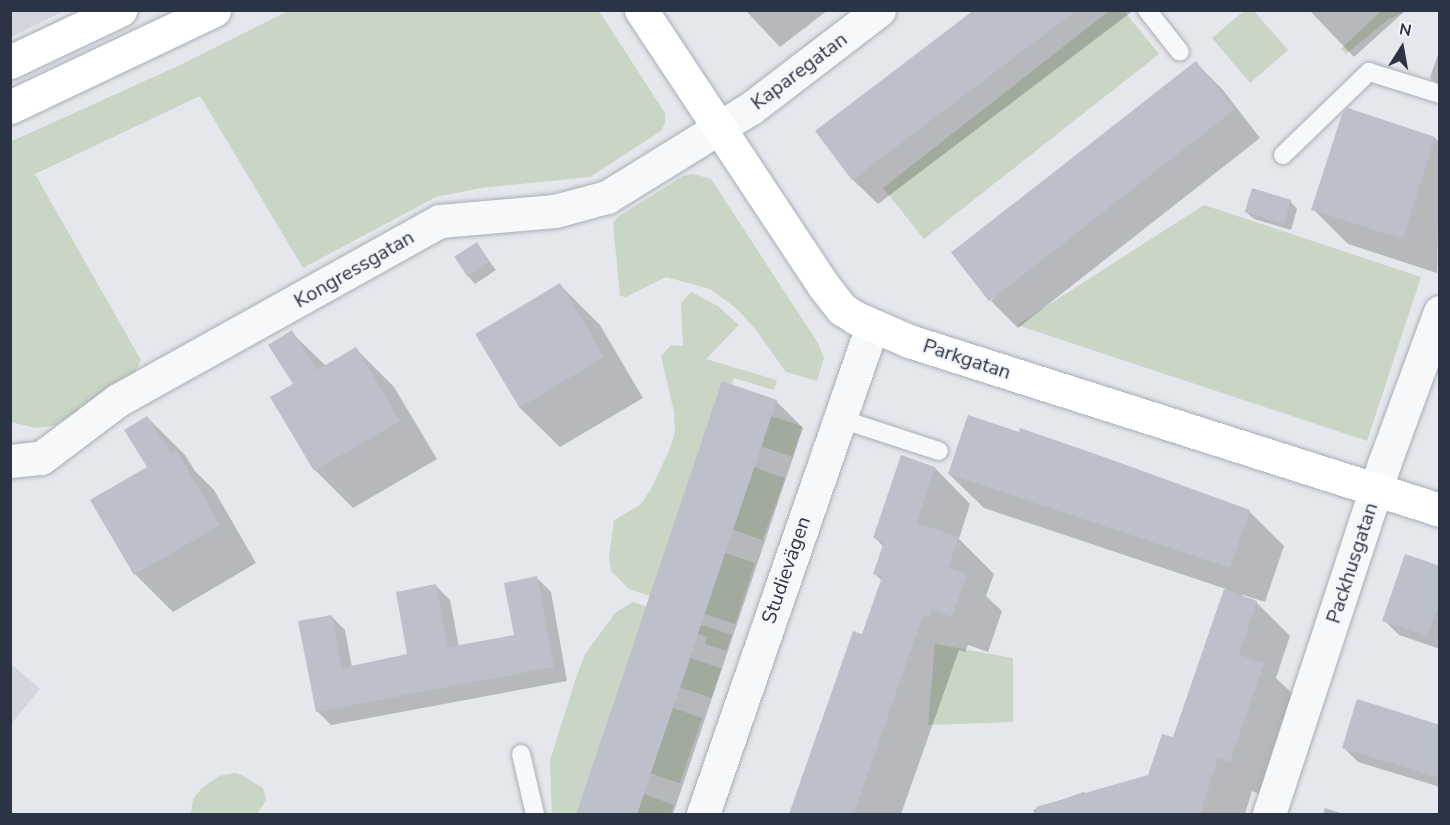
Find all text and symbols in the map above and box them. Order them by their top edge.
north arrow [1372,18,1432,78]
text: N [1397,18,1413,42]
street label: Kaparegatan [746,27,852,115]
street label: Kongressgatan [290,225,418,313]
street label: Parkgatan [920,334,1014,384]
street label: Packhusgatan [1321,500,1383,626]
street label: Studievägen [756,513,816,627]

